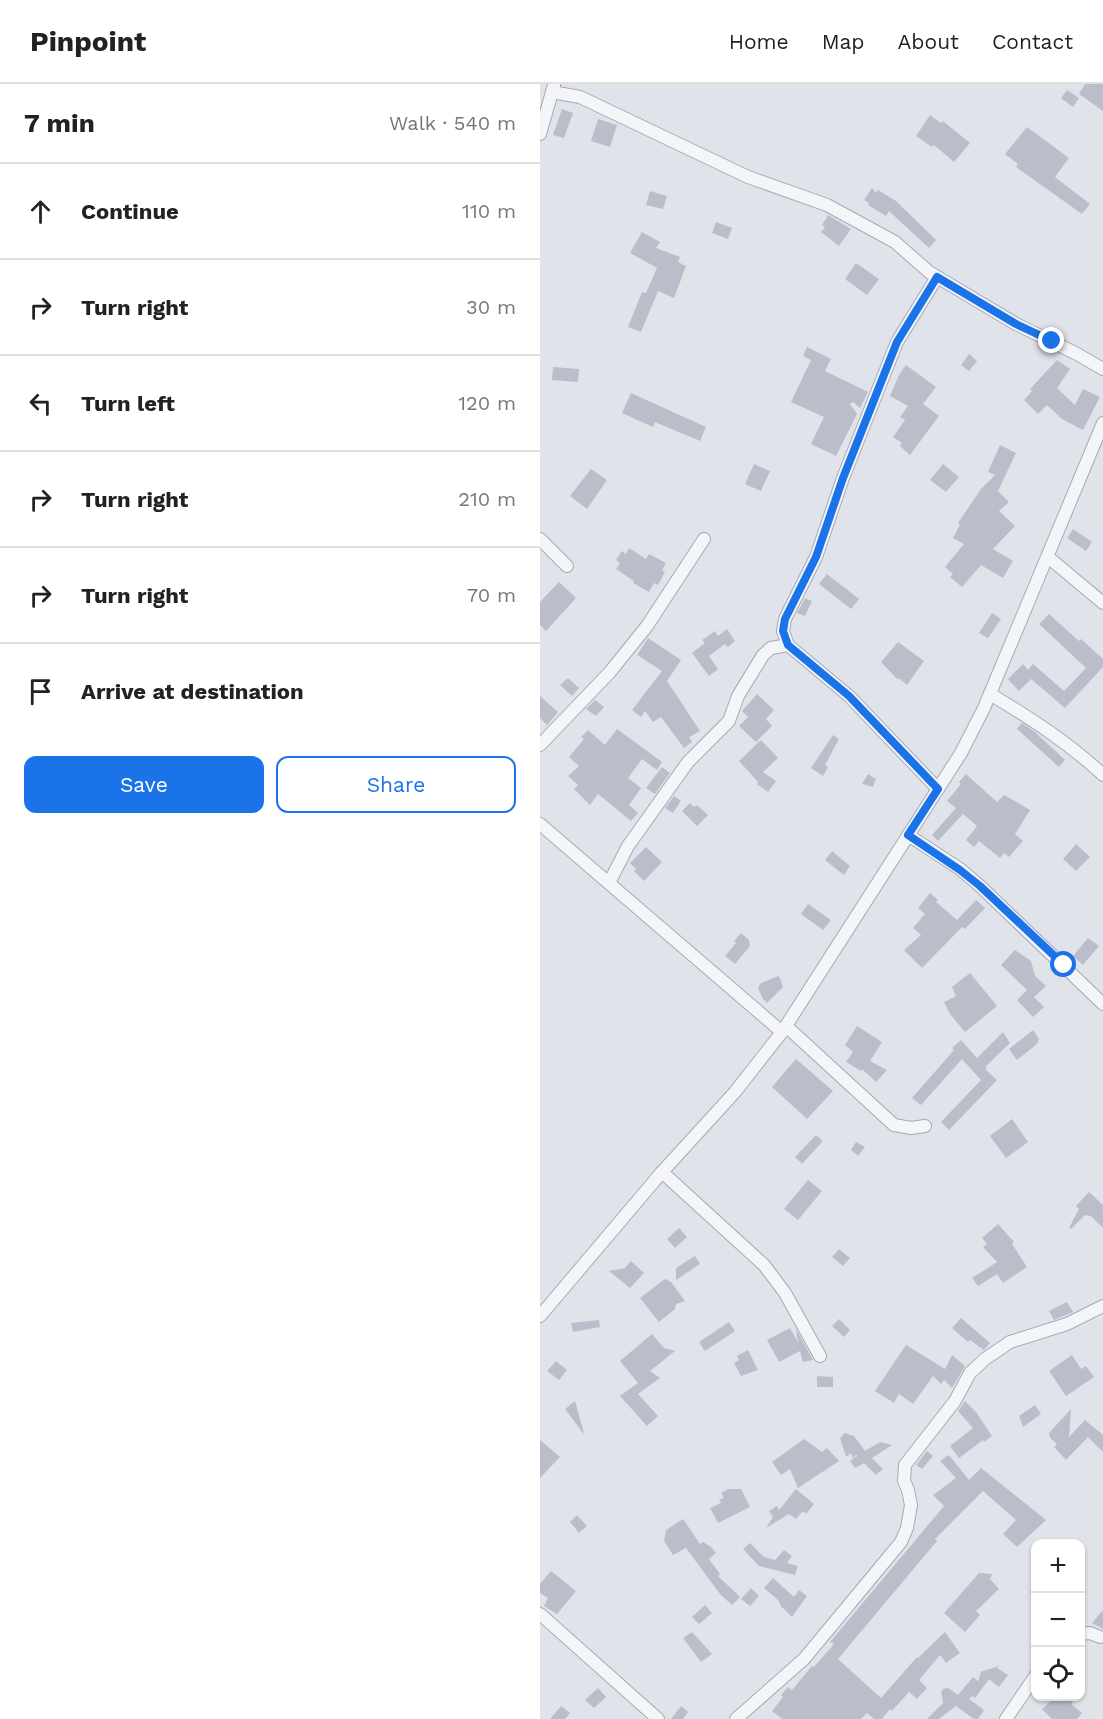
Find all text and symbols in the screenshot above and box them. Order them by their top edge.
text: Pinpoint [30,25,146,58]
text: Home [729,29,789,54]
text: Map [822,29,865,54]
text: About [898,29,959,54]
text: Contact [992,29,1073,54]
text: 7 min [24,108,95,138]
text: Walk · 540 m [389,111,516,135]
icon: ahead [24,195,57,228]
text: Continue [81,199,179,224]
text: 110 m [462,199,516,223]
icon: right [24,291,57,324]
text: Turn right [81,295,188,320]
text: 30 m [466,295,516,319]
route end [1038,327,1064,353]
icon: left [24,387,57,420]
text: Turn left [81,391,175,416]
text: 120 m [458,391,516,415]
icon: right [24,483,57,516]
text: Turn right [81,487,188,512]
text: 210 m [458,487,516,511]
icon: right [24,579,57,612]
text: Turn right [81,583,188,608]
text: 70 m [467,583,516,607]
icon: arrive [24,675,57,708]
text: Arrive at destination [81,679,304,704]
button: Save [24,756,264,813]
button: Share [276,756,516,813]
route start [1050,951,1076,977]
map controls [1031,1539,1085,1701]
button: + [1031,1539,1085,1593]
button: − [1031,1593,1085,1647]
button: locate [1031,1647,1085,1701]

